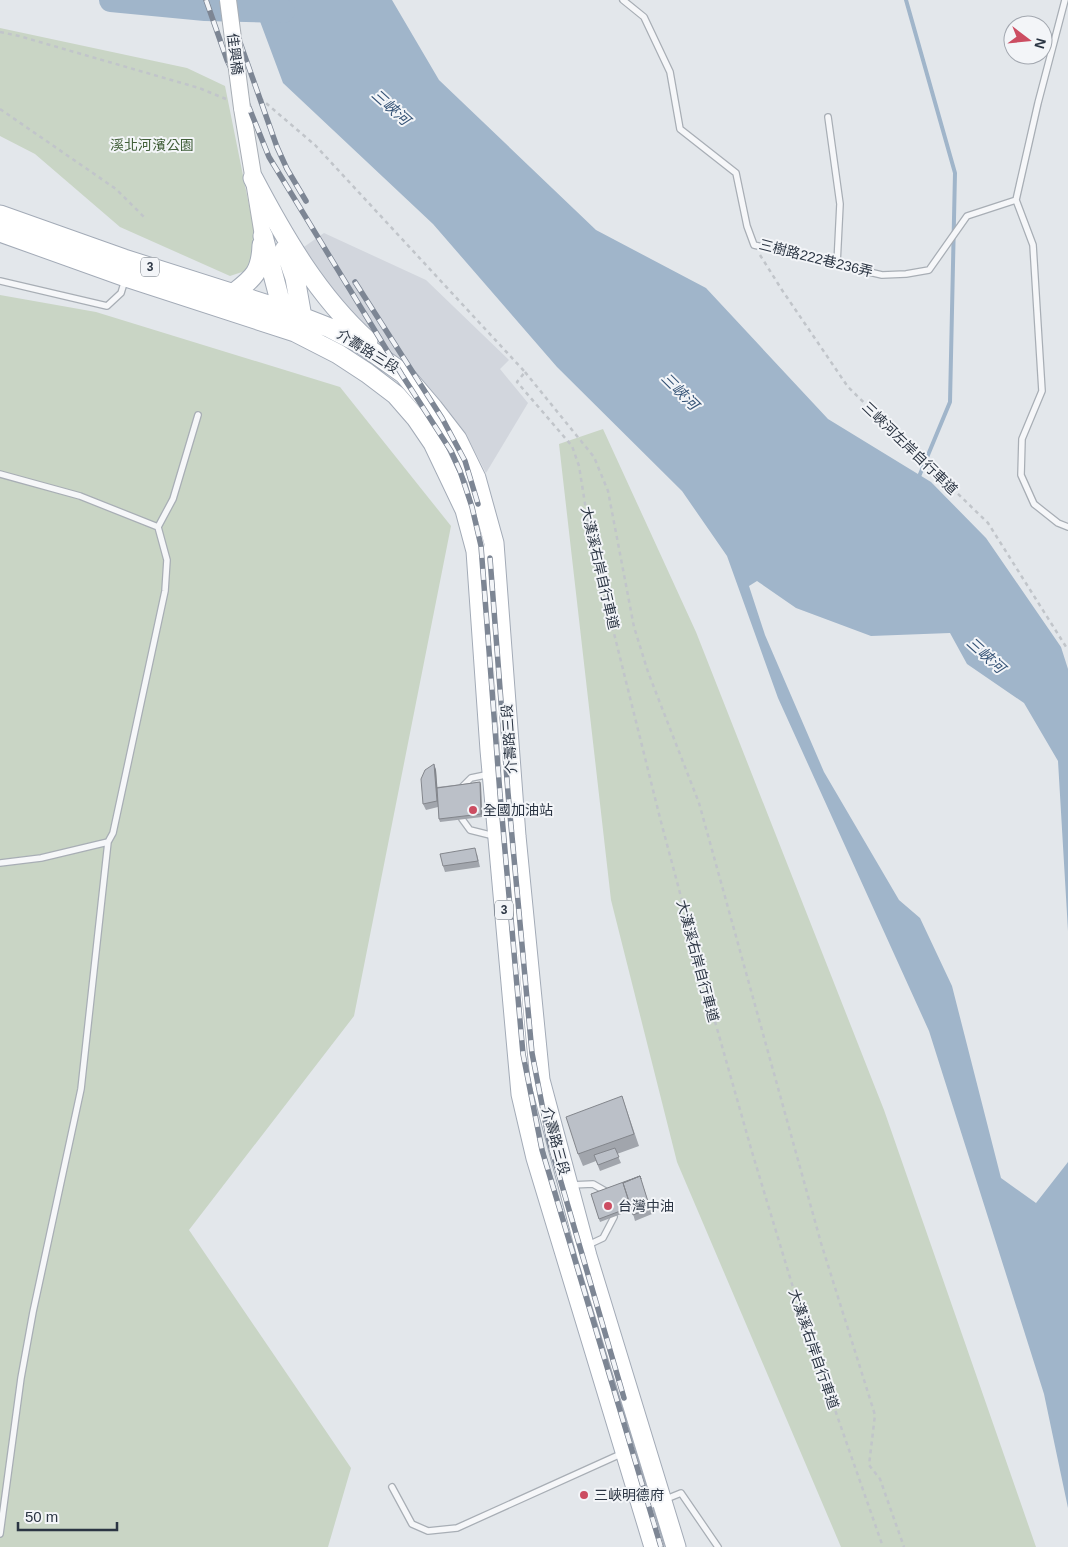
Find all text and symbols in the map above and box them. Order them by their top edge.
north arrow [1003,15,1053,65]
street label: 佳興橋 [225,32,245,76]
text: N [1031,37,1050,51]
water label: 三峽河 [369,86,416,130]
park label: 溪北河濱公園 [110,137,194,153]
street label: 三樹路222巷236弄 [757,236,875,280]
road number: 3 [141,258,159,276]
street label: 介壽路三段 [334,326,402,376]
water label: 三峽河 [658,369,704,415]
street label: 三峽河左岸自行車道 [859,398,961,498]
street label: 大漢溪右岸自行車道 [578,505,622,631]
water label: 三峽河 [964,634,1011,678]
street label: 介壽路三段 [499,704,519,774]
place label: 全國加油站 [483,802,553,818]
marker: 全國加油站 [467,804,479,816]
street label: 大漢溪右岸自行車道 [674,898,722,1024]
road number: 3 [495,900,513,920]
street label: 介壽路三段 [539,1105,573,1177]
place label: 台灣中油 [618,1198,674,1214]
marker: 台灣中油 [602,1200,614,1212]
street label: 大漢溪右岸自行車道 [786,1287,842,1411]
place label: 三峽明德府 [594,1487,664,1503]
marker: 三峽明德府 [578,1489,590,1501]
scale bar [18,1500,116,1532]
text: 50 m [25,1508,58,1525]

